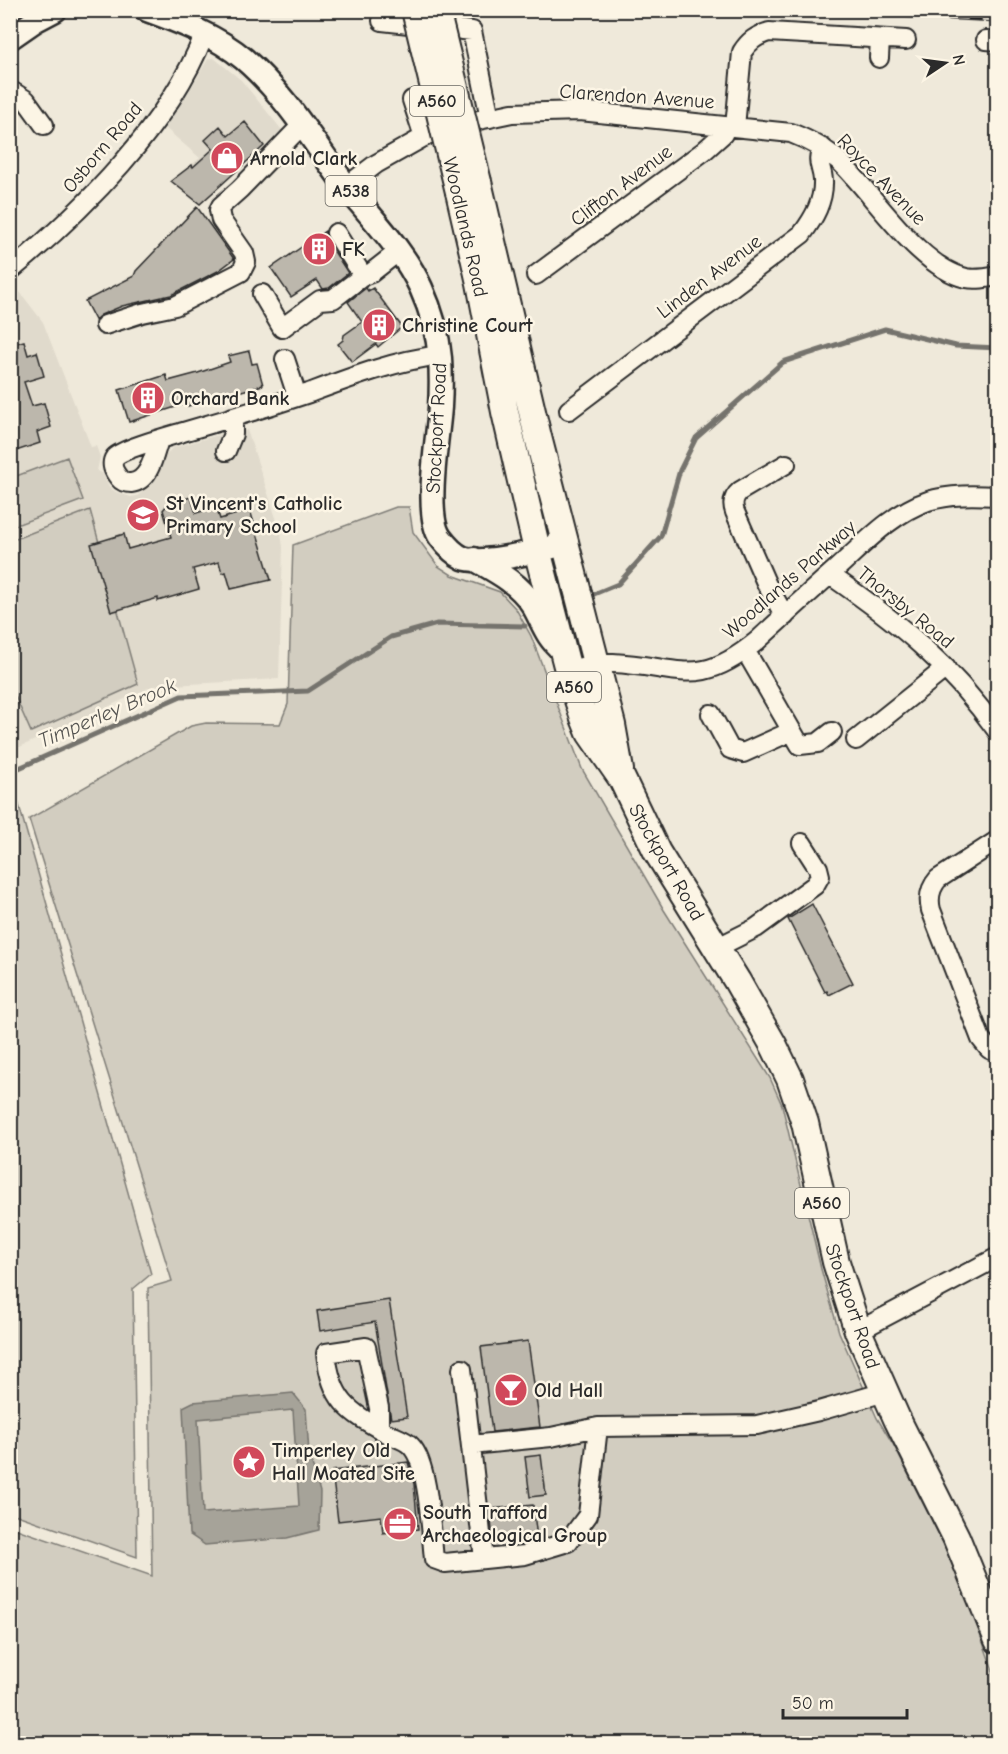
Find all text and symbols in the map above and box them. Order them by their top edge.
north arrow [915,33,975,93]
text: N [949,53,969,67]
street label: Clarendon Avenue [559,80,715,113]
road number: A560 [410,86,464,116]
street label: Osborn Road [58,97,147,197]
street label: Royce Avenue [832,129,931,230]
shop icon: Arnold Clark [209,140,245,176]
street label: Clifton Avenue [566,140,677,231]
place label: Arnold Clark [250,147,358,170]
street label: Woodlands Road [438,155,493,299]
road number: A538 [326,176,376,206]
street label: Linden Avenue [653,230,766,323]
building icon: FK [301,231,337,267]
place label: FK [342,238,365,261]
building icon: Christine Court [361,307,397,343]
place label: Christine Court [402,314,533,337]
street label: Stockport Road [422,362,451,494]
building icon: Orchard Bank [130,380,166,416]
place label: Orchard Bank [171,387,290,410]
place label: St Vincent's Catholic Primary School [166,492,343,538]
school or university icon: St Vincent's Catholic Primary School [125,497,161,533]
street label: Woodlands Parkway [718,515,861,643]
street label: Thorsby Road [853,562,959,653]
road number: A560 [547,672,601,702]
water label: Timperley Brook [34,673,180,753]
street label: Stockport Road [624,800,709,925]
road number: A560 [795,1188,849,1218]
street label: Stockport Road [820,1241,885,1372]
bar icon: Old Hall [493,1372,529,1408]
place label: Old Hall [534,1379,603,1402]
place label: Timperley Old Hall Moated Site [272,1439,415,1485]
place icon: Timperley Old Hall Moated Site [231,1444,267,1480]
place label: South Trafford Archaeological Group [423,1501,607,1547]
office icon: South Trafford Archaeological Group [382,1506,418,1542]
scale bar [783,1682,908,1720]
text: 50 m [792,1693,834,1714]

